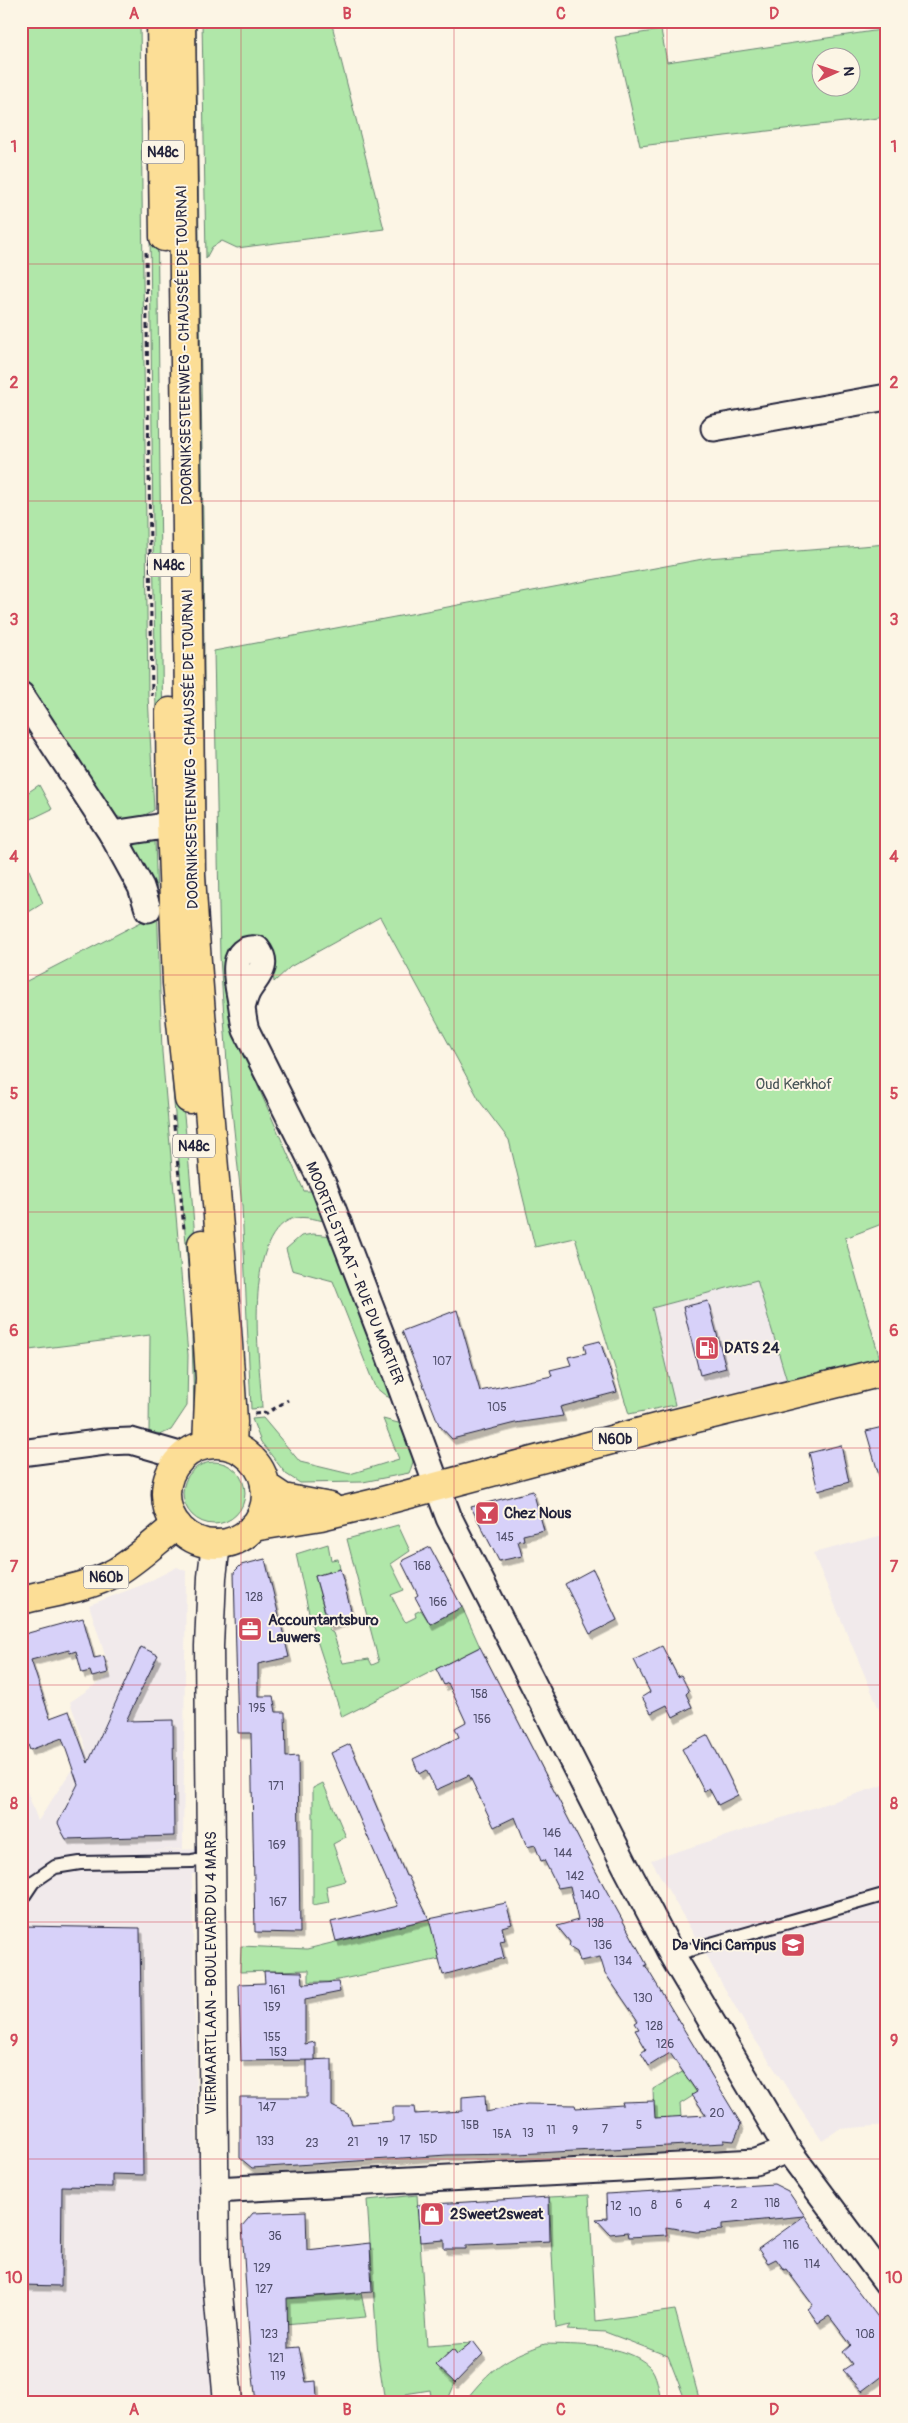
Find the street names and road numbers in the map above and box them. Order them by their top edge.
road number: N48c [142,140,184,163]
street label: DOORNIKSESTEENWEG - CHAUSSÉE DE TOURNAI [172,185,197,505]
road number: N48c [148,554,190,576]
street label: DOORNIKSESTEENWEG - CHAUSSÉE DE TOURNAI [178,589,203,909]
road number: N48c [173,1134,215,1158]
street label: MOORTELSTRAAT - RUE DU MORTIER [301,1159,408,1388]
road number: N60b [592,1428,638,1450]
road number: N60b [84,1565,128,1588]
street label: VIERMAARTLAAN - BOULEVARD DU 4 MARS [202,1831,221,2115]

